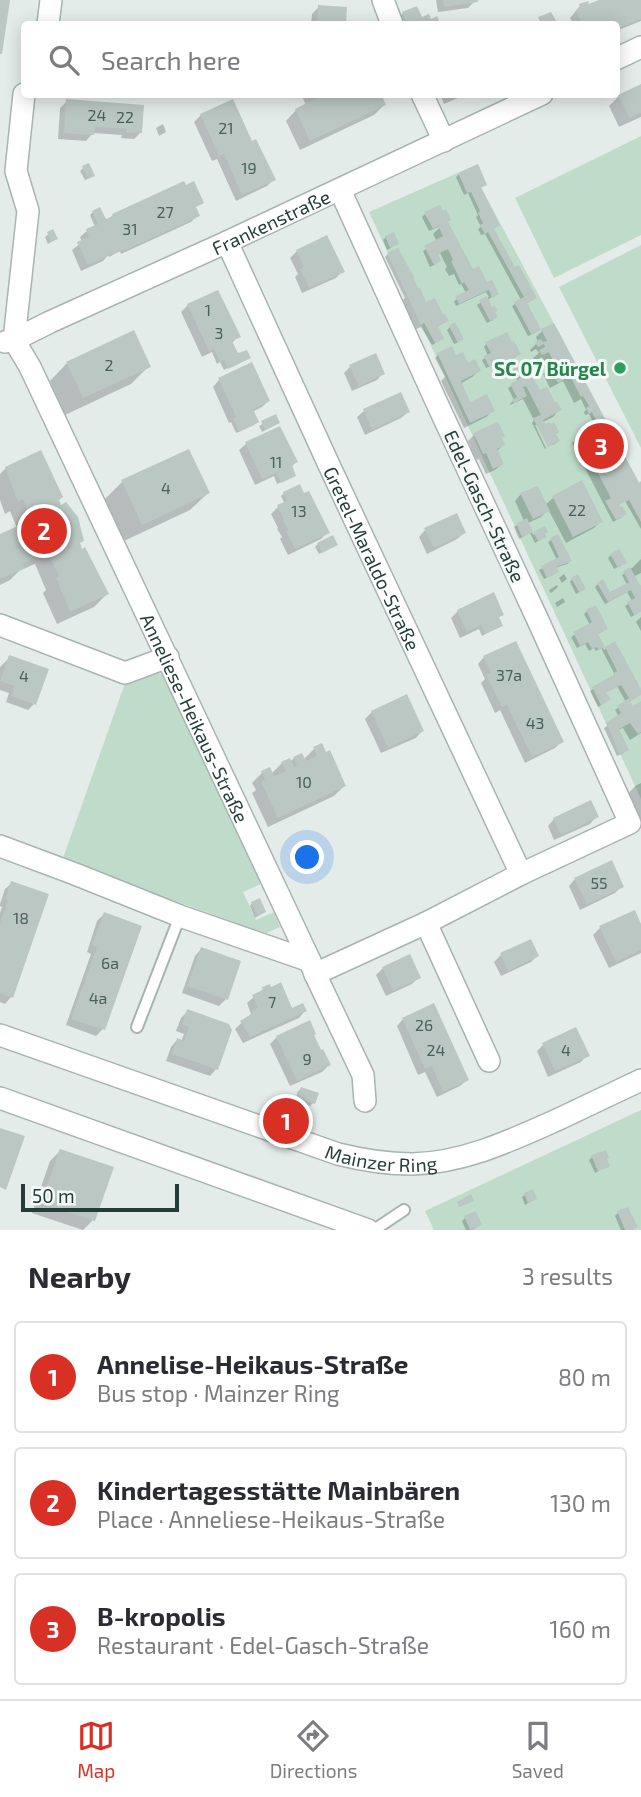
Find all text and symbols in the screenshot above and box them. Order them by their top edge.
search box [21,21,620,98]
icon: search [45,41,83,79]
text: Search here [101,44,241,75]
house number: 24 [88,105,107,124]
house number: 22 [116,107,134,126]
house number: 21 [218,118,234,137]
house number: 19 [241,158,257,177]
street label: Frankenstraße [208,184,333,259]
house number: 27 [156,202,174,221]
house number: 31 [122,219,138,238]
house number: 1 [205,300,211,319]
house number: 3 [215,323,223,342]
house number: 2 [105,355,114,374]
place label: SC 07 Bürgel [494,357,607,380]
marker: SC 07 Bürgel [612,360,628,376]
pin: 3 [578,420,624,472]
street label: Edel-Gasch-Straße [440,426,530,586]
house number: 11 [270,452,282,471]
street label: Gretel-Maraldo-Straße [320,462,426,654]
house number: 4 [161,478,171,497]
house number: 22 [568,500,586,519]
house number: 13 [291,501,307,520]
pin: 2 [21,505,67,557]
street label: Anneliese-Heikaus-Straße [136,609,254,826]
house number: 37a [496,665,522,684]
house number: 4 [19,666,29,685]
house number: 43 [526,713,544,732]
house number: 10 [296,772,312,791]
your location [290,840,324,874]
house number: 55 [590,873,608,892]
house number: 18 [13,908,29,927]
house number: 6a [101,953,119,972]
house number: 4a [89,988,107,1007]
house number: 7 [268,992,276,1011]
house number: 26 [415,1015,433,1034]
house number: 24 [427,1040,446,1059]
house number: 4 [561,1040,571,1059]
house number: 9 [302,1049,312,1068]
pin: 1 [263,1095,309,1147]
street label: Mainzer Ring [322,1139,439,1176]
scale bar [21,1181,178,1213]
text: 50 m [32,1184,75,1207]
text: Nearby [28,1258,131,1294]
text: 3 results [522,1262,613,1290]
text: Annelise-Heikaus-Straße [97,1348,409,1379]
text: 1 [48,1363,58,1391]
text: 80 m [558,1363,611,1391]
text: Bus stop · Mainzer Ring [97,1379,340,1407]
text: Kindertagesstätte Mainbären [97,1474,460,1505]
text: 2 [46,1489,60,1517]
text: 130 m [550,1489,611,1517]
text: Place · Anneliese-Heikaus-Straße [97,1505,445,1533]
text: B-kropolis [97,1600,226,1631]
text: 3 [46,1615,60,1643]
text: 160 m [550,1615,611,1643]
text: Restaurant · Edel-Gasch-Straße [97,1631,429,1659]
tab: Map [77,1717,115,1782]
tab: Directions [270,1717,357,1782]
tab: Saved [512,1717,564,1782]

